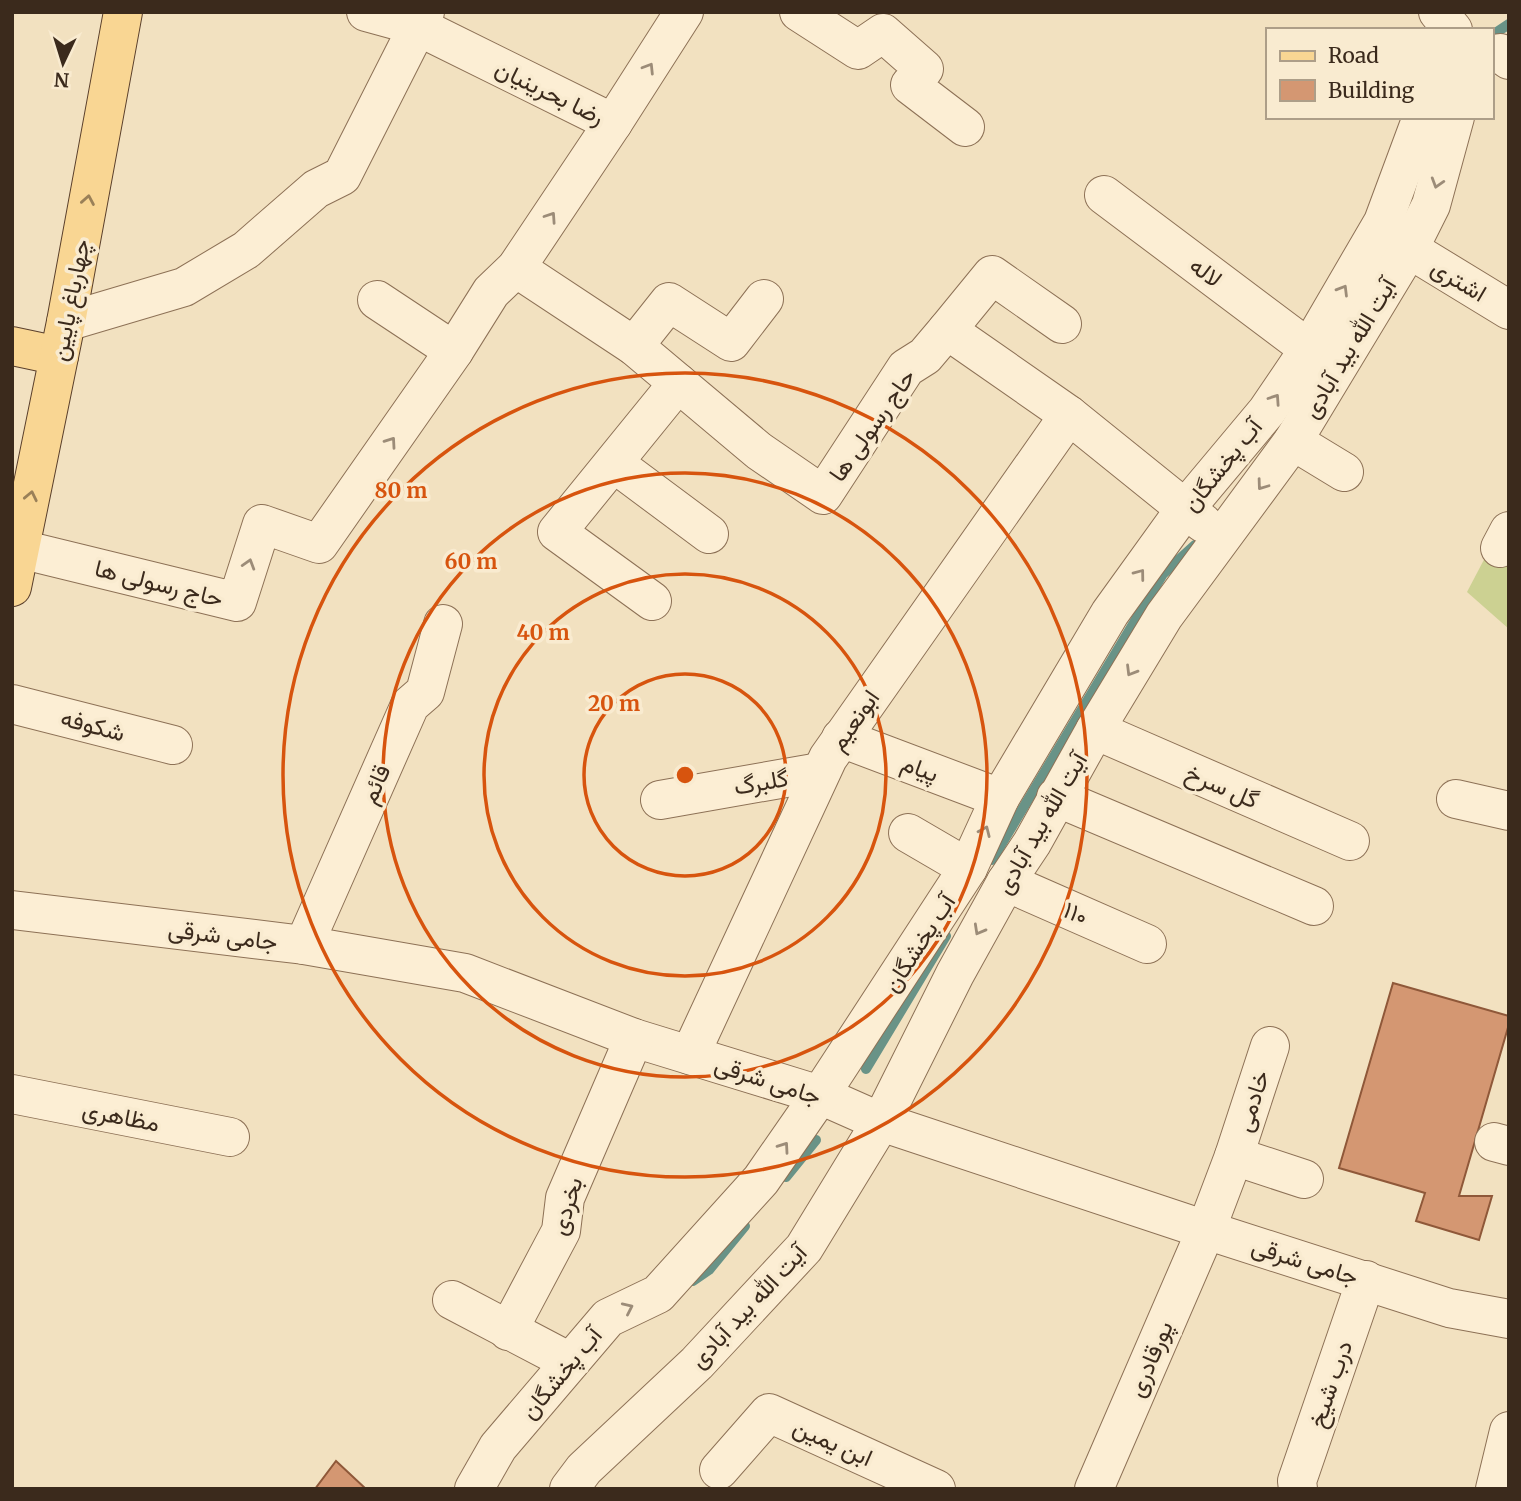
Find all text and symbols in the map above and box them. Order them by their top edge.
north arrow [28,28,98,98]
legend [1266,28,1493,119]
text: Road [1328,42,1379,69]
street label: رضا بحرینیان [490,52,610,132]
one-way arrow [640,62,653,75]
text: N [53,67,70,92]
text: Building [1328,77,1415,104]
one-way arrow [1431,177,1446,189]
one-way arrow [80,195,95,207]
one-way arrow [542,212,555,225]
street label: چهارباغ پایین [43,236,98,364]
street label: لاله [1183,250,1229,294]
street label: اشتری [1426,251,1492,309]
street label: آیت الله بید آبادی [1295,270,1404,424]
one-way arrow [1335,285,1348,298]
street label: حاج رسولی ها [822,362,923,488]
one-way arrow [1266,394,1279,407]
street label: آب پخشگان [1175,410,1271,519]
one-way arrow [383,437,395,450]
text: 80 m [375,477,427,504]
one-way arrow [1258,477,1270,490]
one-way arrow [22,490,37,502]
text: 60 m [445,548,497,575]
street label: حاج رسولی ها [91,552,226,615]
one-way arrow [241,558,256,570]
one-way arrow [1131,569,1144,582]
text: 40 m [516,619,570,646]
one-way arrow [1126,663,1139,676]
street label: ابونعیم [822,683,887,757]
text: 20 m [588,690,640,717]
street label: شکوفه [57,702,129,748]
street label: آیت الله بید آبادی [988,745,1095,899]
street label: پیام [897,747,943,790]
street label: گل سرخ [1180,757,1263,816]
street label: قائم [353,760,398,809]
street label: گلبرگ [731,762,791,802]
centre of rings [673,763,697,787]
one-way arrow [977,826,991,839]
street label: آب پخشگان [876,886,964,999]
street label: ۱۱۰ [1059,894,1093,932]
street label: جامی شرقی [167,913,279,957]
one-way arrow [974,923,987,936]
street label: جامی شرقی [711,1048,825,1112]
street label: خادمی [1228,1066,1276,1136]
street label: مظاهری [80,1093,162,1139]
one-way arrow [776,1142,788,1155]
street label: بخردی [543,1173,589,1239]
street label: جامی شرقی [1248,1230,1362,1292]
street label: آیت الله بید آبادی [683,1236,815,1375]
one-way arrow [621,1303,633,1317]
street label: پورقادری [1120,1316,1181,1402]
street label: آب پخشگان [513,1319,611,1426]
street label: درب شیخ [1301,1336,1361,1432]
street label: ابن یمین [788,1411,878,1473]

